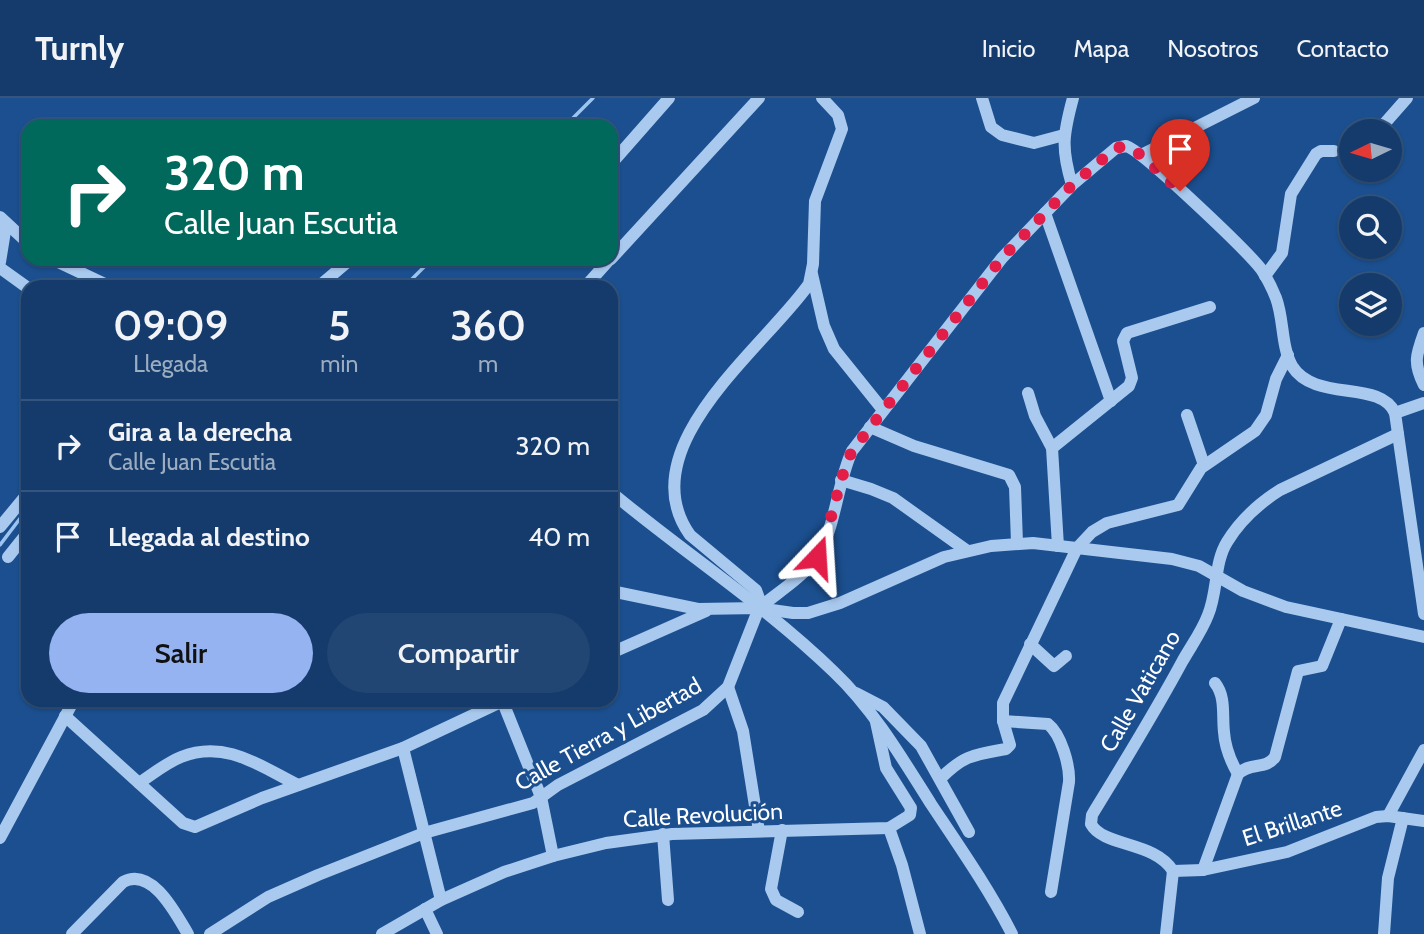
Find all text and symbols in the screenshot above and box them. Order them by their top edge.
text: Turnly [35,28,124,68]
text: Inicio [982,34,1035,63]
text: Mapa [1073,34,1129,63]
text: Nosotros [1167,34,1258,63]
text: Contacto [1296,34,1389,63]
pin [1150,119,1210,191]
north arrow [1339,119,1402,182]
map controls [1339,119,1402,336]
icon: arrive [1161,130,1199,168]
text: 320 m [164,143,305,202]
icon: right [49,147,140,238]
button: search [1339,196,1402,259]
text: Calle Juan Escutia [164,203,398,242]
button: layers [1339,273,1402,336]
text: 09:09 [113,299,228,351]
text: 5 [328,299,351,351]
text: 360 [450,299,526,351]
text: Llegada [133,350,208,378]
text: min [320,350,358,378]
text: m [478,350,498,378]
text: Gira a la derecha [108,416,292,448]
icon: right [49,427,87,465]
text: 320 m [516,430,590,462]
text: Calle Juan Escutia [108,448,276,476]
icon: arrive [49,518,87,556]
position arrow [780,520,854,594]
text: Llegada al destino [108,521,310,553]
text: 40 m [528,521,590,553]
button: Salir [49,613,313,693]
button: Compartir [327,613,590,693]
street label: Calle Vaticano [1094,625,1186,757]
street label: Calle Tierra y Libertad [510,671,706,797]
street label: El Brillante [1239,794,1346,852]
street label: Calle Revolución [622,797,784,833]

